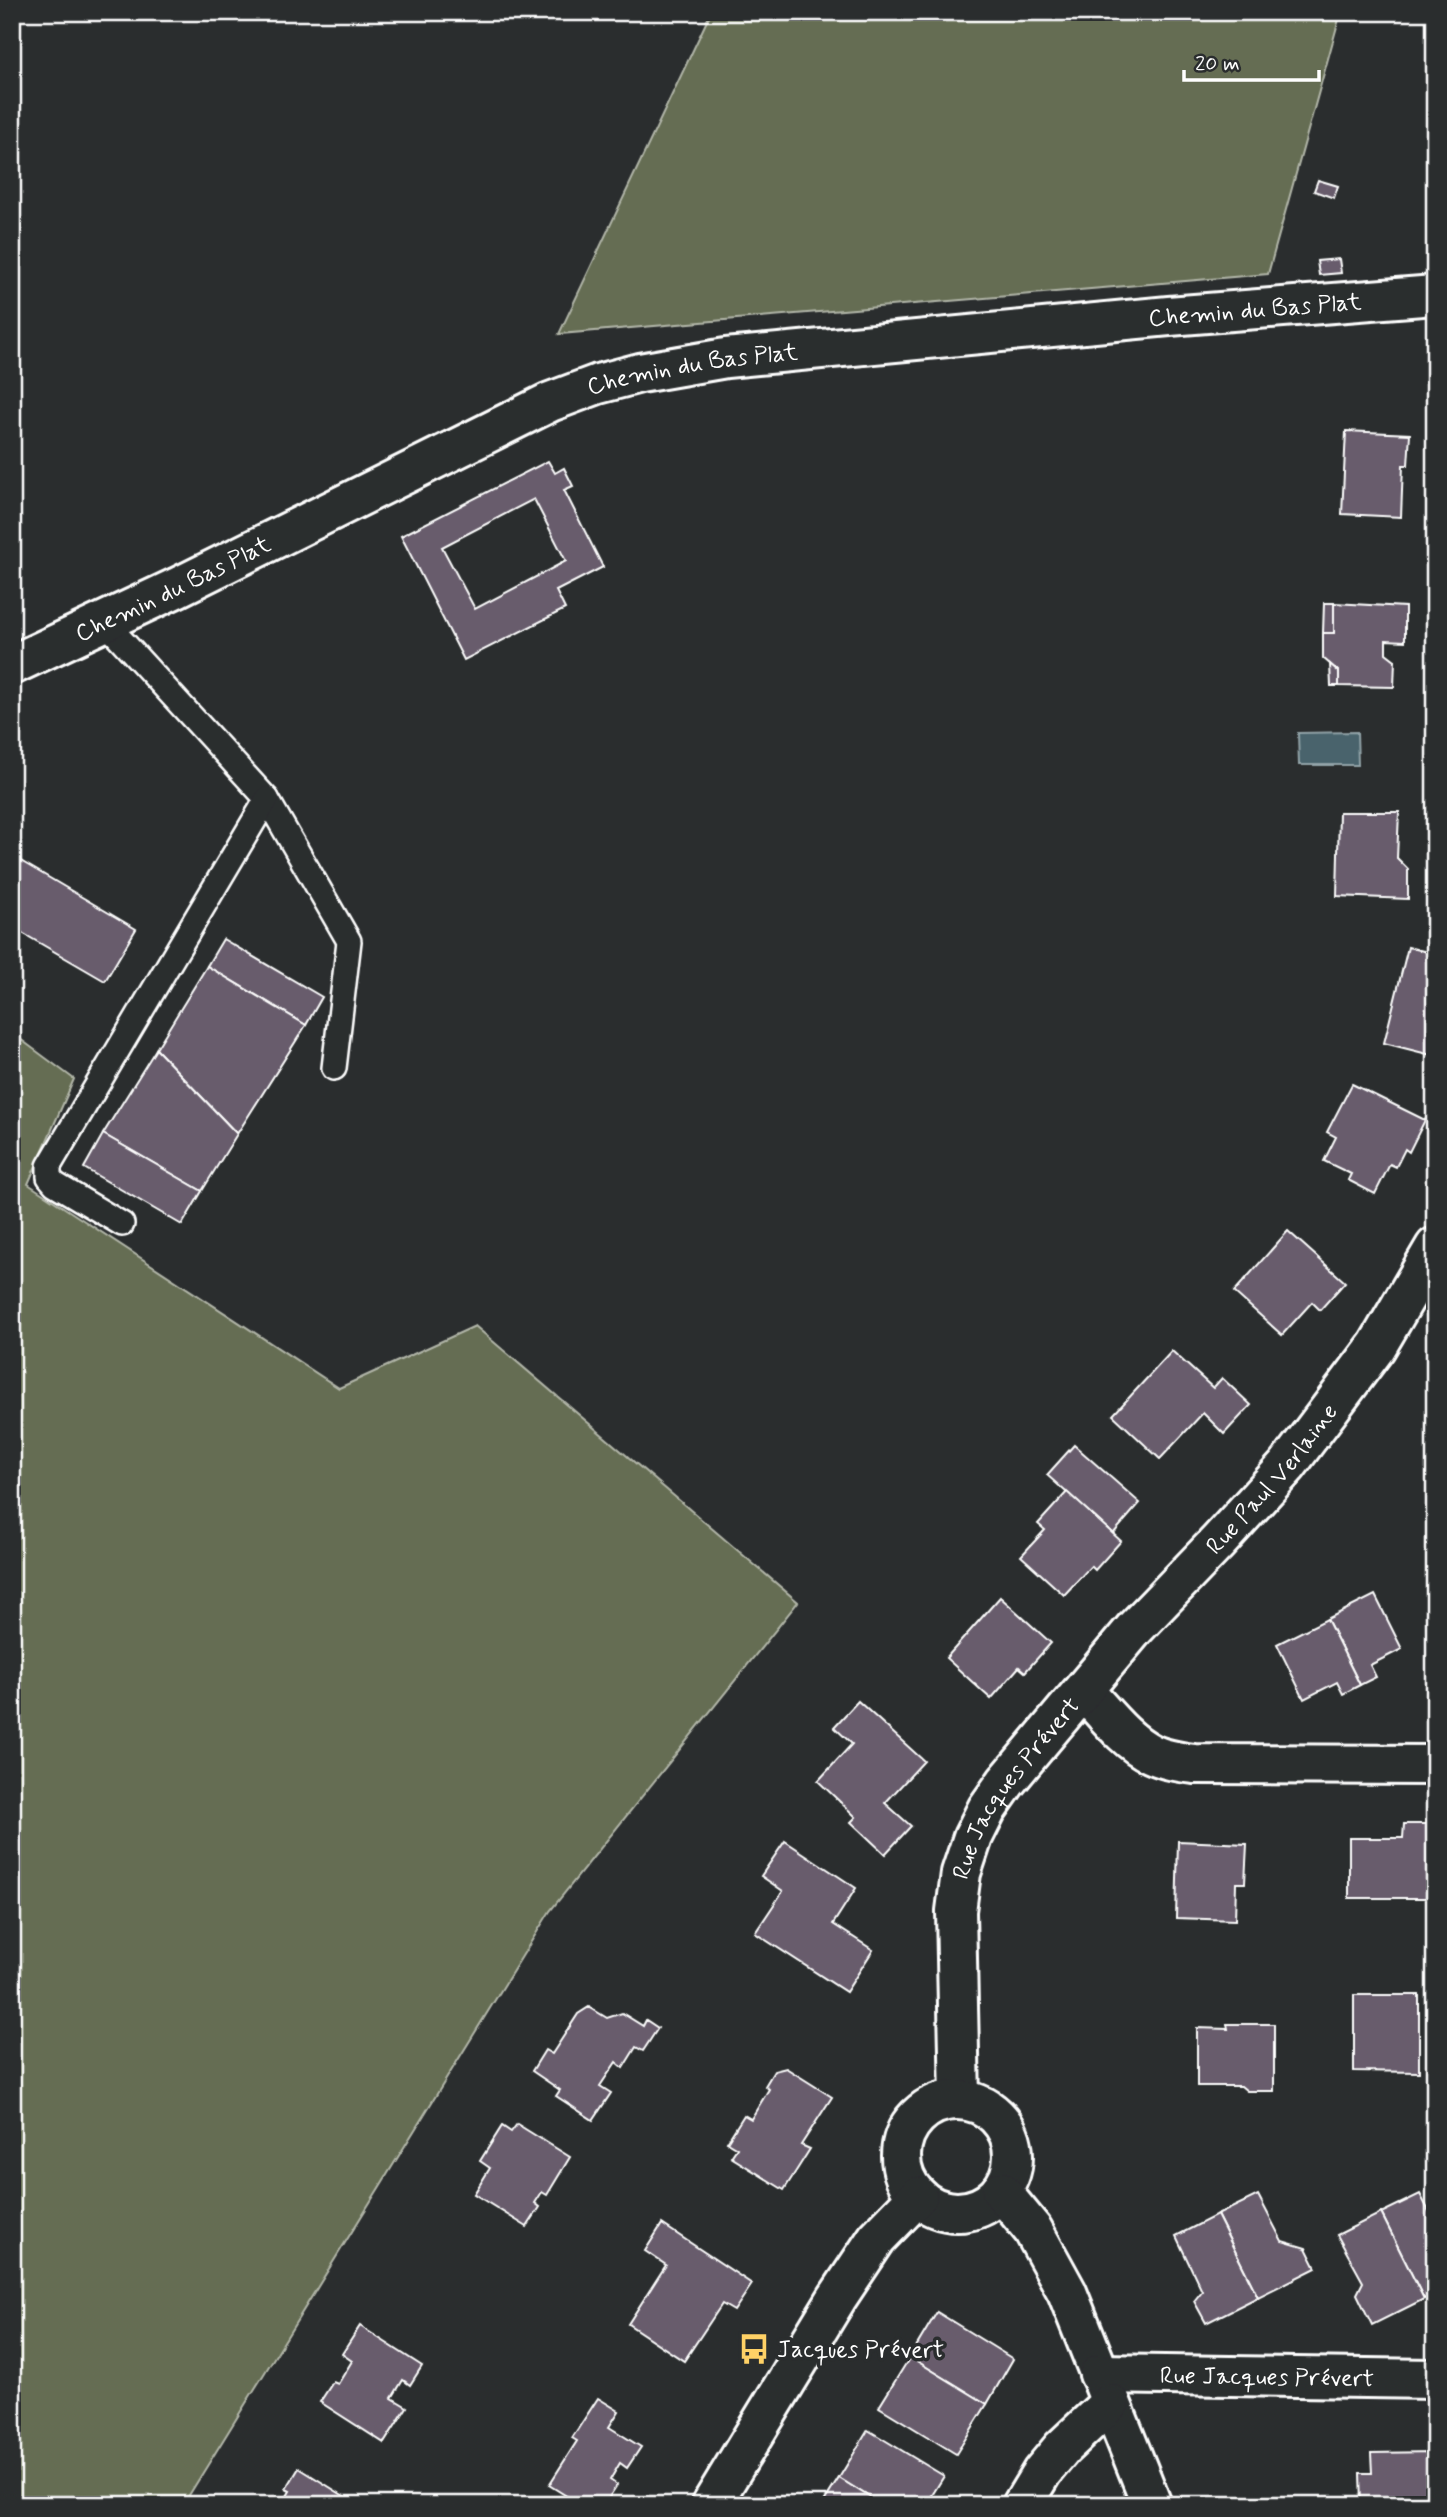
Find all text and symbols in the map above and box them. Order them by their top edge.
scale bar [1184,38,1319,82]
text: 20 m [1195,50,1240,78]
street label: Chemin du Bas Plat [1147,287,1363,335]
street label: Chemin du Bas Plat [583,337,799,404]
street label: Chemin du Bas Plat [71,529,276,650]
street label: Rue Paul Verlaine [1200,1398,1345,1562]
street label: Rue Jacques Prévert [946,1691,1087,1883]
bus stop icon: Jacques Prévert [737,2332,771,2366]
place label: Jacques Prévert [777,2335,944,2366]
street label: Rue Jacques Prévert [1160,2361,1374,2395]

